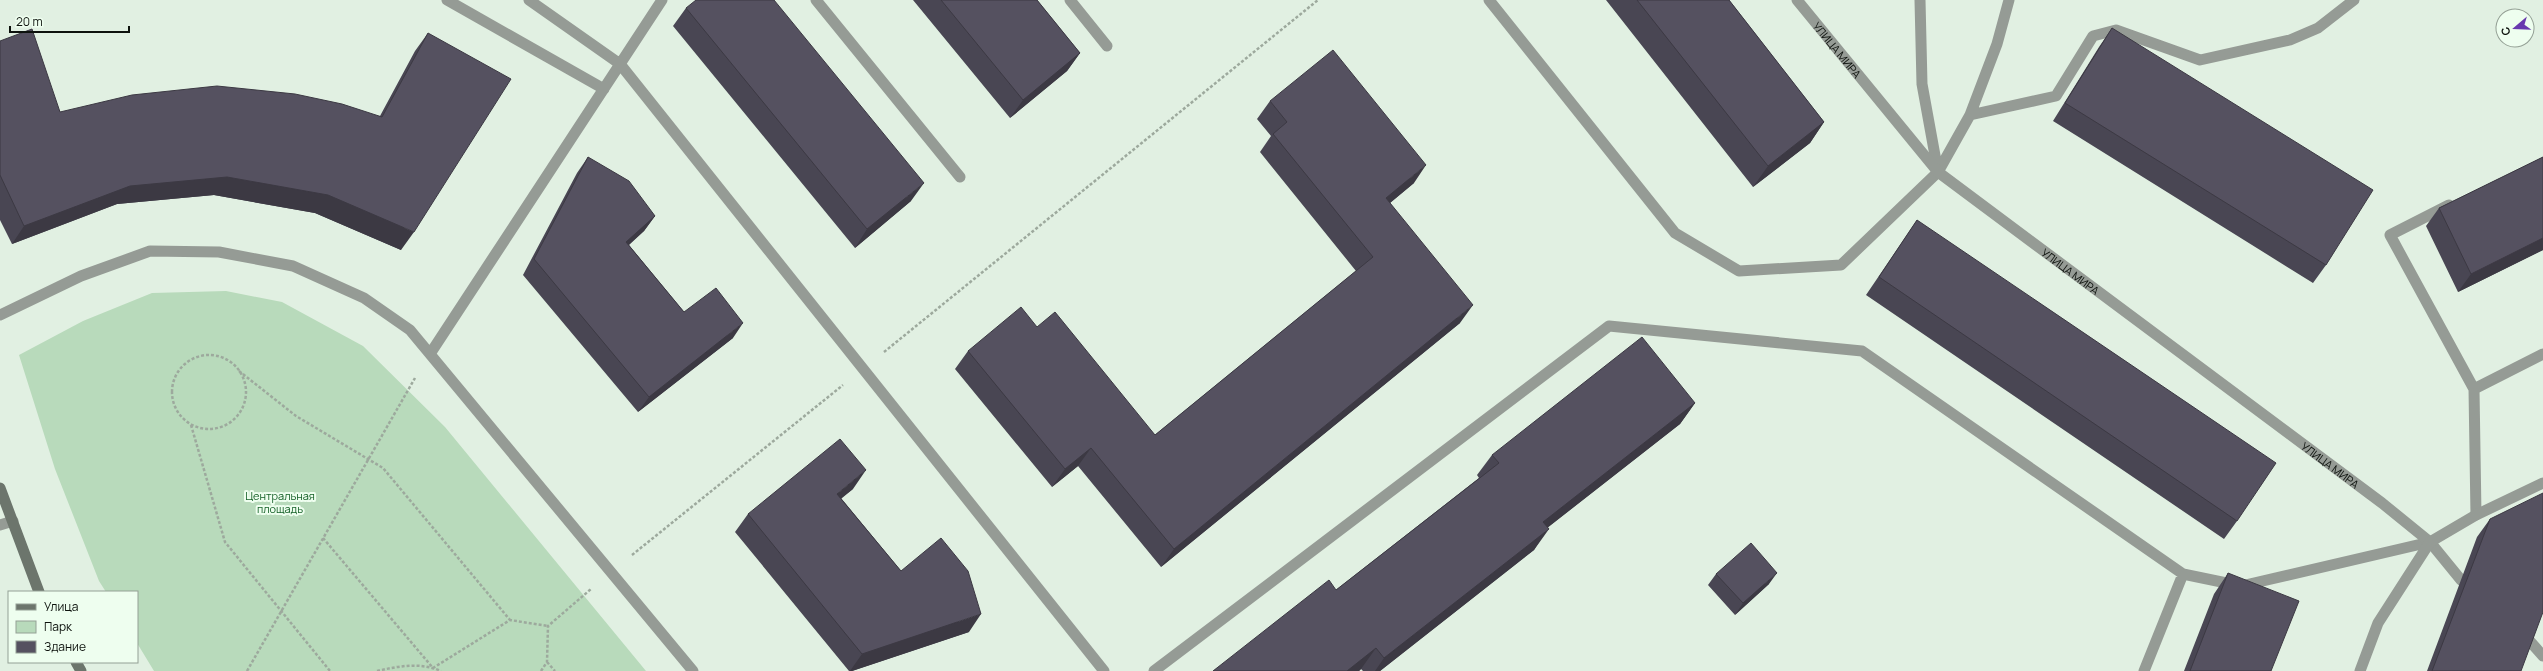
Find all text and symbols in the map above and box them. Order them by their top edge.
scale bar [10,8,129,34]
north arrow [2495,8,2535,48]
text: 20 m [16,13,43,30]
street label: УЛИЦА МИРА [1810,18,1865,81]
text: С [2497,25,2513,38]
street label: УЛИЦА МИРА [2039,244,2103,297]
street label: УЛИЦА МИРА [2299,438,2363,491]
park label: Центральная площадь [245,488,315,516]
legend [8,591,138,663]
text: Улица [44,598,78,615]
text: Парк [44,618,73,635]
text: Здание [44,638,86,655]

